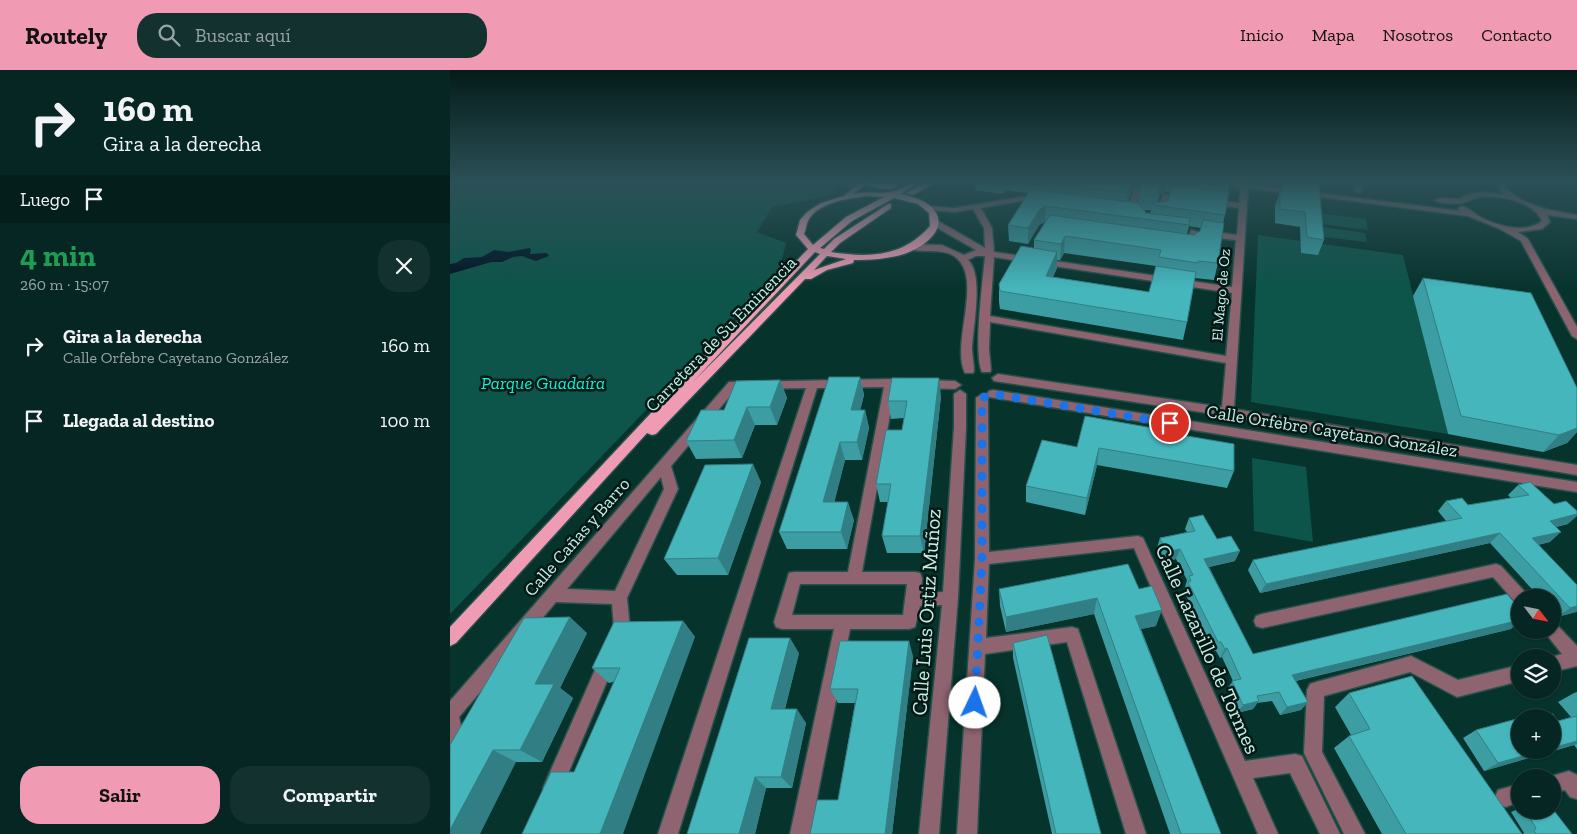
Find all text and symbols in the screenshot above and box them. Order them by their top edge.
search box [137,13,487,58]
text: Routely [25,21,107,50]
icon: search [155,21,183,49]
text: Buscar aquí [195,24,291,47]
text: Inicio [1240,24,1284,46]
text: Mapa [1312,24,1355,46]
text: Nosotros [1383,24,1453,46]
text: Contacto [1481,24,1552,46]
text: 160 m [103,88,193,130]
icon: right [20,90,85,155]
text: Gira a la derecha [103,130,261,157]
icon: arrive [80,185,108,213]
text: Luego [20,188,70,211]
text: 4 min [20,238,96,274]
button: close [378,240,430,292]
street label: El Mago de Oz [1208,248,1234,342]
street label: Carretera de Su Eminencia [641,251,801,416]
text: 260 m · 15:07 [20,275,109,294]
text: Gira a la derecha [63,325,202,348]
icon: right [20,332,48,360]
text: 160 m [381,334,430,357]
text: Calle Orfebre Cayetano González [63,348,289,367]
park label: Parque Guadaíra [481,372,605,394]
street label: Calle Orfebre Cayetano González [1205,400,1459,462]
pin [1149,402,1191,444]
icon: arrive [20,407,48,435]
text: Llegada al destino [63,409,214,432]
text: 100 m [380,409,430,432]
icon: arrive [1156,409,1184,437]
street label: Calle Cañas y Barro [519,473,635,601]
street label: Calle Luis Ortiz Muñoz [906,508,946,716]
street label: Calle Lazarillo de Tormes [1150,540,1266,758]
north arrow [1511,589,1561,639]
map controls [1511,589,1561,819]
button: layers [1511,649,1561,699]
position arrow [948,676,1000,728]
button: + [1511,709,1561,759]
button: Salir [20,766,220,824]
button: Compartir [230,766,430,824]
button: − [1511,769,1561,819]

